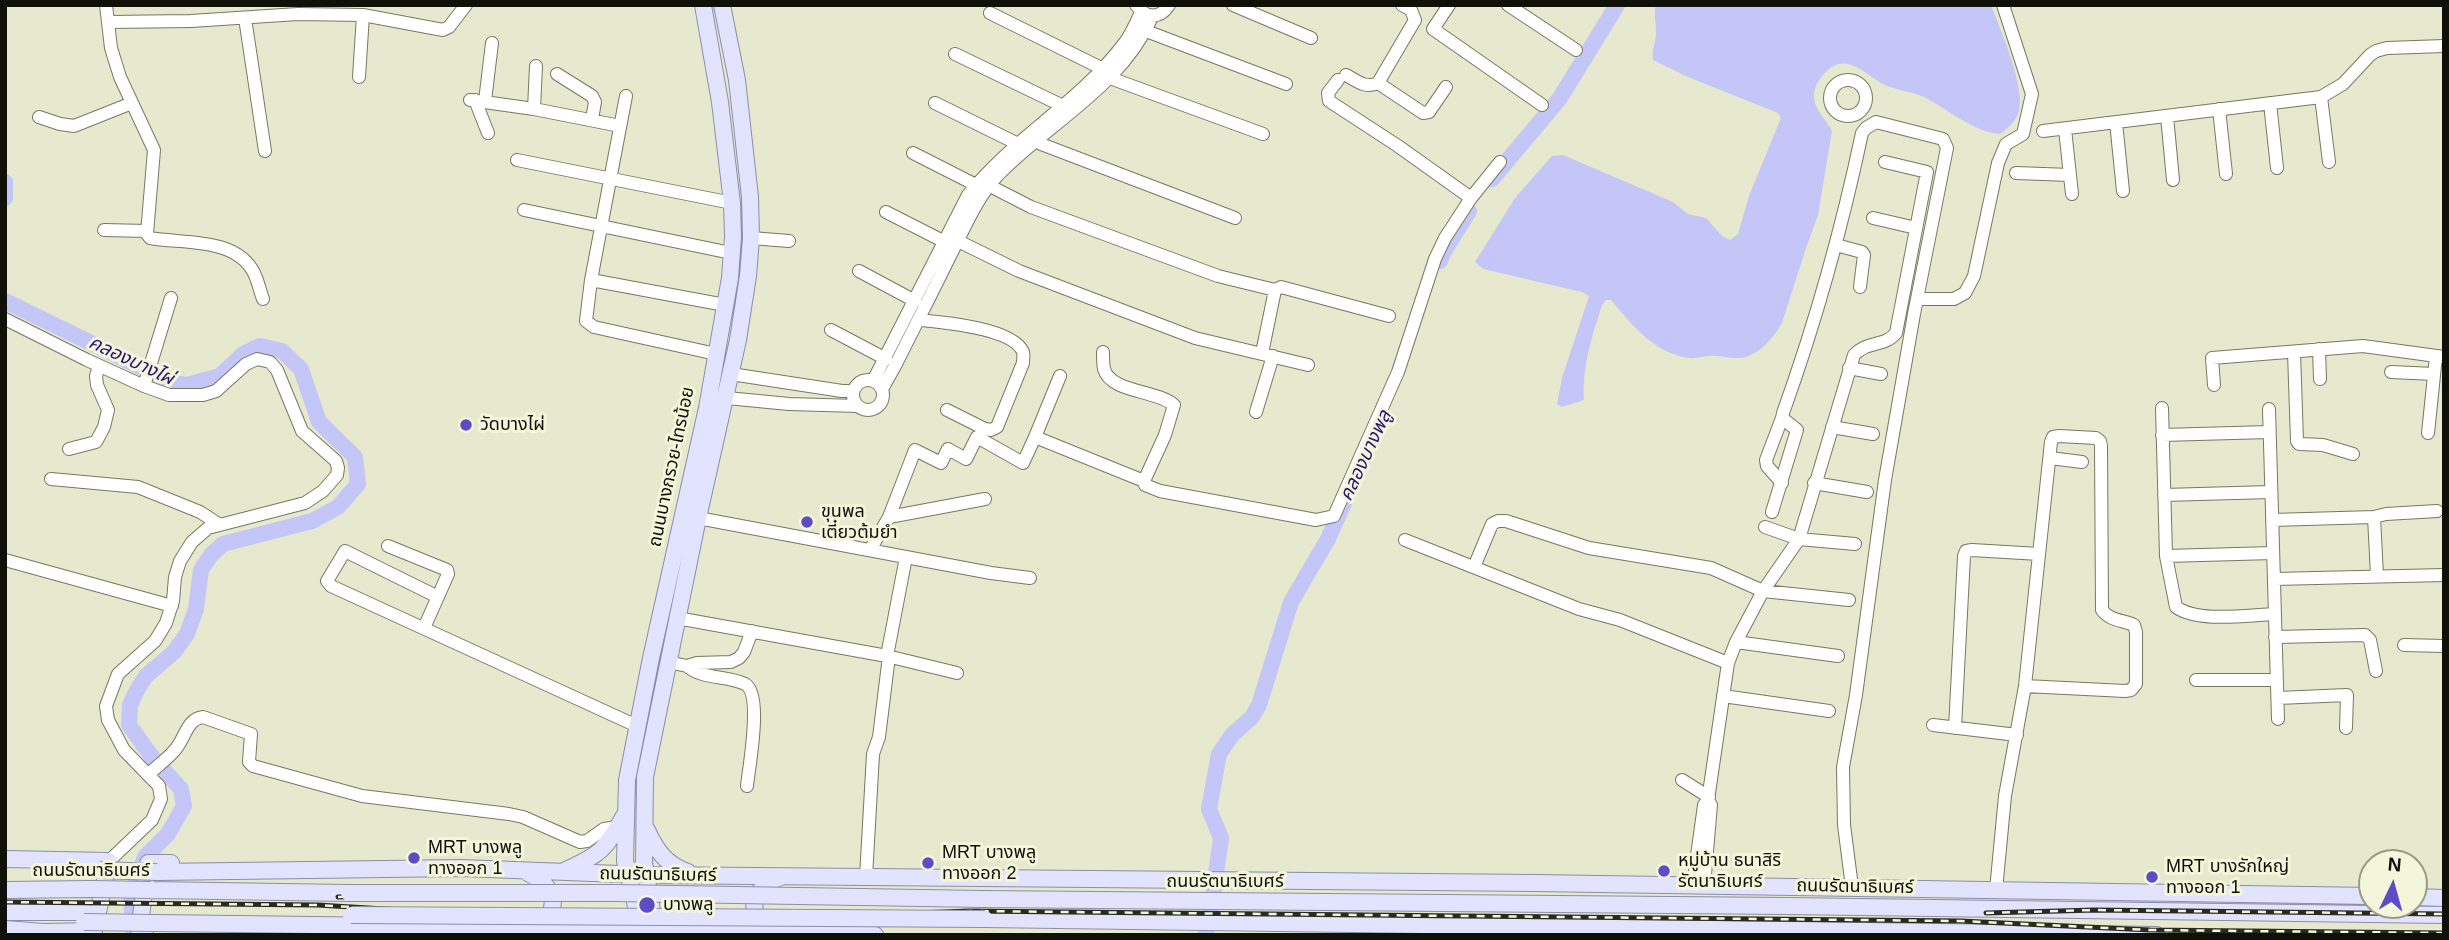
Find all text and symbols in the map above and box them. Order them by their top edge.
water label: คลองบางไผ่ [85,331,177,391]
street label: ถนนบางกรวย-ไทรน้อย [644,385,700,549]
water label: คลองบางพลู [1335,407,1397,505]
place label: วัดบางไผ่ [480,414,545,436]
marker: วัดบางไผ่ [458,417,474,433]
place label: ขุนพล เตี๋ยวต้มยำ [821,501,898,544]
marker: ขุนพล เตี๋ยวต้มยำ [799,514,815,530]
place label: MRT บางพลู ทางออก 1 [428,837,522,880]
place label: MRT บางพลู ทางออก 2 [942,842,1036,884]
north arrow [2358,849,2428,919]
marker: MRT บางพลู ทางออก 1 [406,850,422,866]
place label: หมู่บ้าน ธนาสิริ รัตนาธิเบศร์ [1678,850,1781,892]
text: N [2387,854,2402,876]
marker: MRT บางพลู ทางออก 2 [920,855,936,871]
place label: MRT บางรักใหญ่ ทางออก 1 [2166,856,2289,898]
street label: ถนนรัตนาธิเบศร์ [32,860,150,882]
street label: ถนนรัตนาธิเบศร์ [599,863,717,887]
marker: หมู่บ้าน ธนาสิริ รัตนาธิเบศร์ [1656,863,1672,879]
marker: MRT บางรักใหญ่ ทางออก 1 [2144,869,2160,885]
street label: ถนนรัตนาธิเบศร์ [1166,871,1284,893]
street label: ถนนรัตนาธิเบศร์ [1796,875,1914,899]
place label: บางพลู [663,894,714,916]
marker: บางพลู [637,895,657,915]

